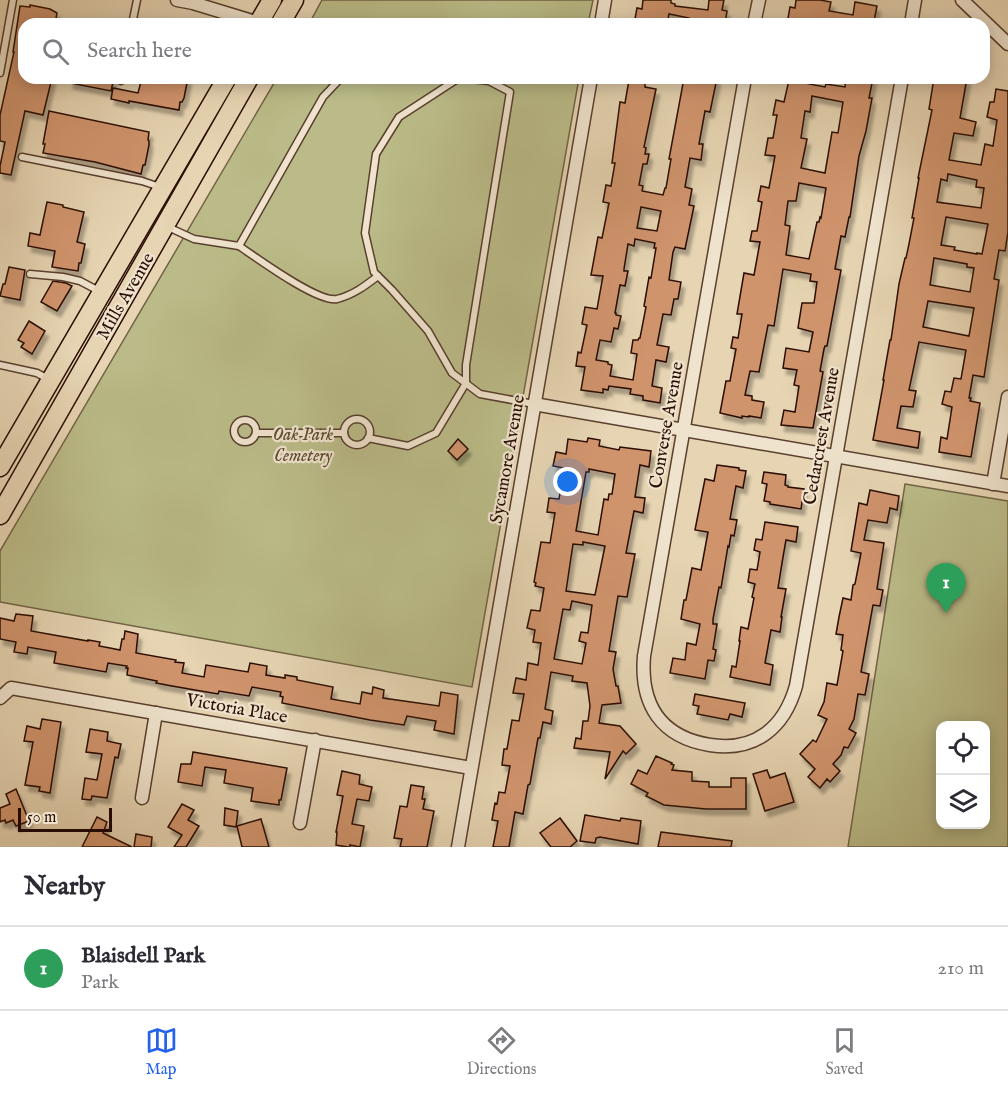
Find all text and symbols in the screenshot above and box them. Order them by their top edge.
search box [18,18,990,84]
icon: search [39,35,72,68]
text: Search here [87,37,192,65]
street label: Mills Avenue [92,249,160,344]
street label: Converse Avenue [645,360,690,490]
street label: Cedarcrest Avenue [799,366,846,507]
street label: Sycamore Avenue [486,393,531,525]
park label: Oak Park Cemetery [273,424,333,468]
your location [553,467,582,496]
pin: 1 [926,564,966,613]
street label: Victoria Place [183,689,289,730]
map controls [936,721,990,829]
button: locate [936,721,990,775]
button: layers [936,775,990,829]
scale bar [18,805,112,832]
text: 50 m [27,808,56,828]
text: Nearby [24,870,105,903]
text: Blaisdell Park [81,942,205,970]
text: 1 [40,956,47,981]
text: 210 m [938,956,984,981]
text: Park [81,970,119,995]
tab: Map [145,1024,178,1080]
tab: Directions [467,1024,536,1080]
tab: Saved [826,1024,863,1080]

